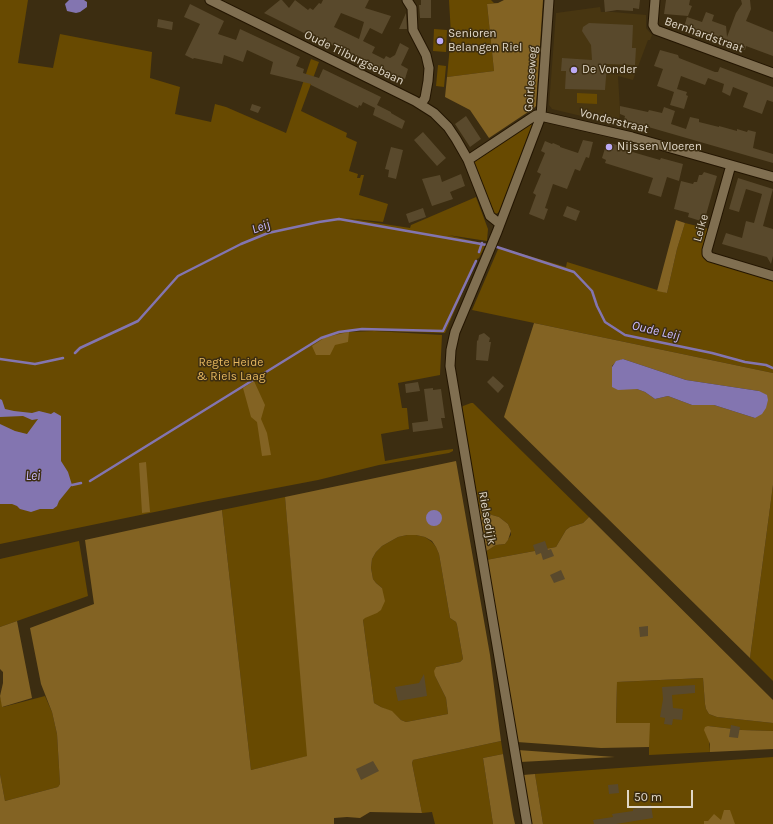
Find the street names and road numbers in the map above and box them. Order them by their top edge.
street label: Bernhardstraat [662,14,746,56]
street label: Oude Tilburgsebaan [302,28,406,88]
street label: Goirleseweg [522,46,540,112]
street label: Vonderstraat [578,105,650,137]
street label: Leike [690,212,712,244]
street label: Rielsedijk [475,490,499,546]

